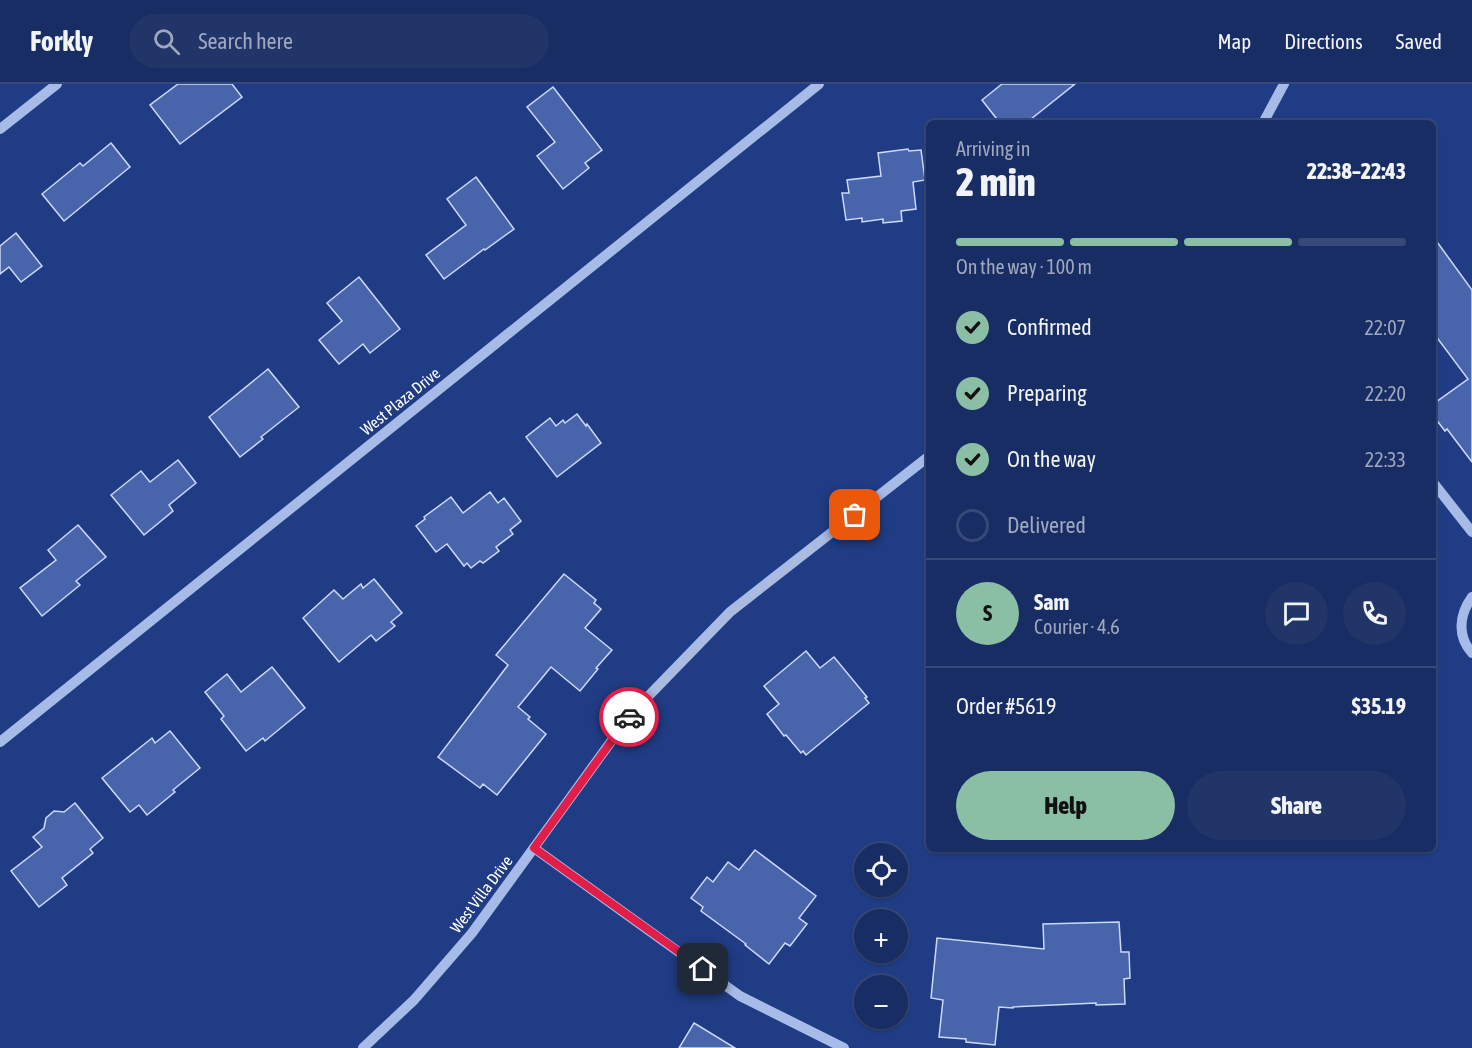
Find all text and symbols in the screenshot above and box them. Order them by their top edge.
search box [129,14,549,68]
text: Forkly [30,25,93,57]
icon: search [150,25,183,58]
text: Search here [198,28,293,54]
text: Map [1217,29,1251,53]
text: Directions [1284,29,1363,53]
text: Saved [1396,29,1442,53]
text: Arriving in [956,137,1030,160]
text: 22:38–22:43 [1307,158,1406,184]
text: 2 min [956,160,1036,204]
text: On the way · 100 m [956,255,1092,278]
icon: check [956,311,989,344]
text: Confirmed [1007,314,1092,340]
text: 22:07 [1364,316,1406,339]
street label: West Plaza Drive [357,364,443,438]
icon: check [956,377,989,410]
text: Preparing [1007,380,1087,406]
text: 22:20 [1365,382,1406,405]
icon: check [956,443,989,476]
text: On the way [1007,446,1096,472]
text: 22:33 [1365,448,1406,471]
pin [829,489,880,540]
icon: bag [838,498,871,531]
text: Delivered [1007,512,1086,538]
button: chat [1265,582,1328,645]
button: phone [1343,582,1406,645]
text: Sam [1034,589,1069,615]
text: S [983,600,992,626]
text: Courier · 4.6 [1034,615,1120,638]
courier [599,687,659,747]
text: Order #5619 [956,693,1056,719]
text: $35.19 [1351,693,1406,719]
icon: car [613,701,646,734]
button: Help [956,771,1175,840]
button: Share [1187,771,1406,840]
map controls [854,843,908,1029]
button: locate [854,843,908,897]
street label: West Villa Drive [446,852,516,936]
button: + [854,909,908,963]
pin [677,943,728,994]
icon: home [686,952,719,985]
button: − [854,975,908,1029]

